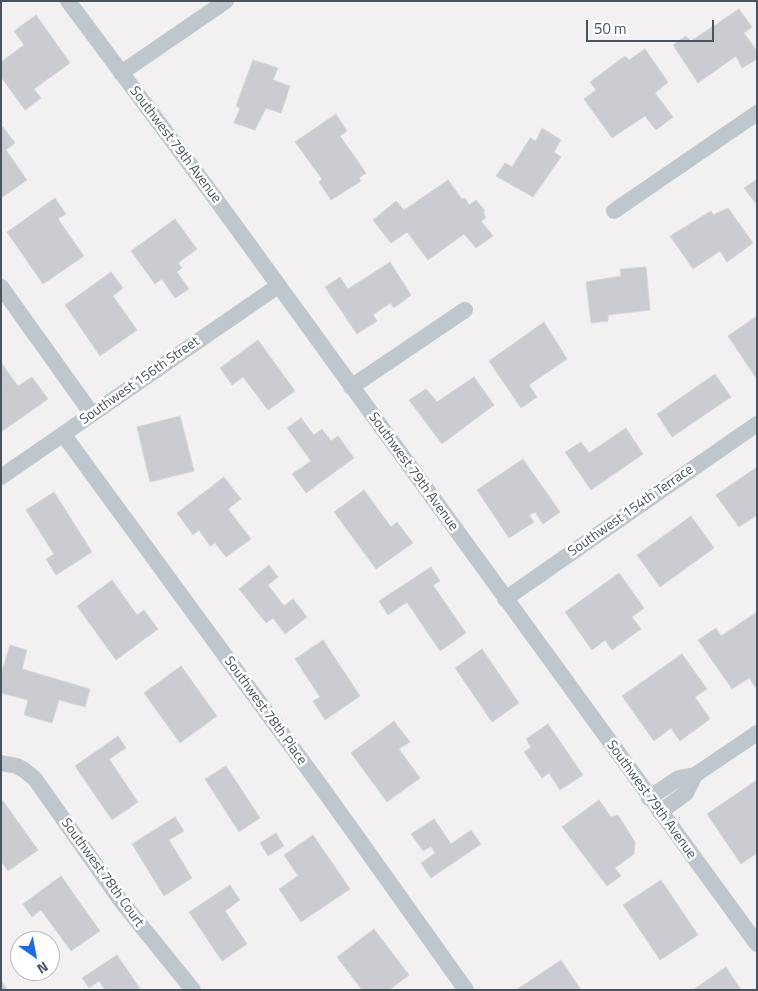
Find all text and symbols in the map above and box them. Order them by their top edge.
scale bar [588,10,716,42]
text: 50 m [594,17,627,40]
street label: Southwest 79th Avenue [126,83,224,207]
street label: Southwest 156th Street [77,333,203,429]
street label: Southwest 79th Avenue [364,410,462,534]
street label: Southwest 154th Terrace [565,461,697,561]
street label: Southwest 78th Place [220,654,310,768]
street label: Southwest 79th Avenue [602,738,700,862]
street label: Southwest 78th Court [57,815,147,931]
north arrow [10,931,60,981]
text: N [33,957,53,980]

